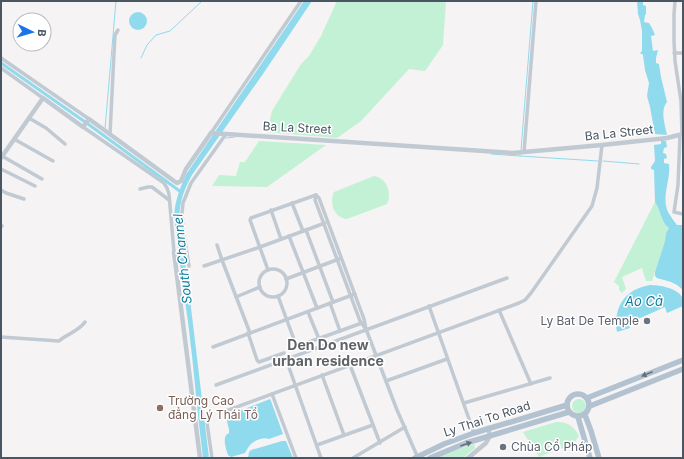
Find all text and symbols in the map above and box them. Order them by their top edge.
north arrow [12,12,52,52]
text: B [35,29,49,37]
street label: Ba La Street [262,118,332,137]
street label: Ba La Street [584,121,654,144]
water label: South Channel [169,212,195,305]
water label: Ao Cả [624,293,663,309]
place label: Ly Bat De Temple [540,313,639,328]
marker: Ly Bat De Temple [642,316,652,326]
district label: Den Do new urban residence [272,336,384,369]
one-way arrow [640,372,652,378]
place label: Trường Cao đẳng Lý Thái Tổ [168,393,258,422]
street label: Ly Thai To Road [442,397,532,440]
marker: Trường Cao đẳng Lý Thái Tổ [155,403,165,413]
place label: Chùa Cổ Pháp [511,439,592,454]
one-way arrow [460,440,472,446]
marker: Chùa Cổ Pháp [498,442,508,452]

